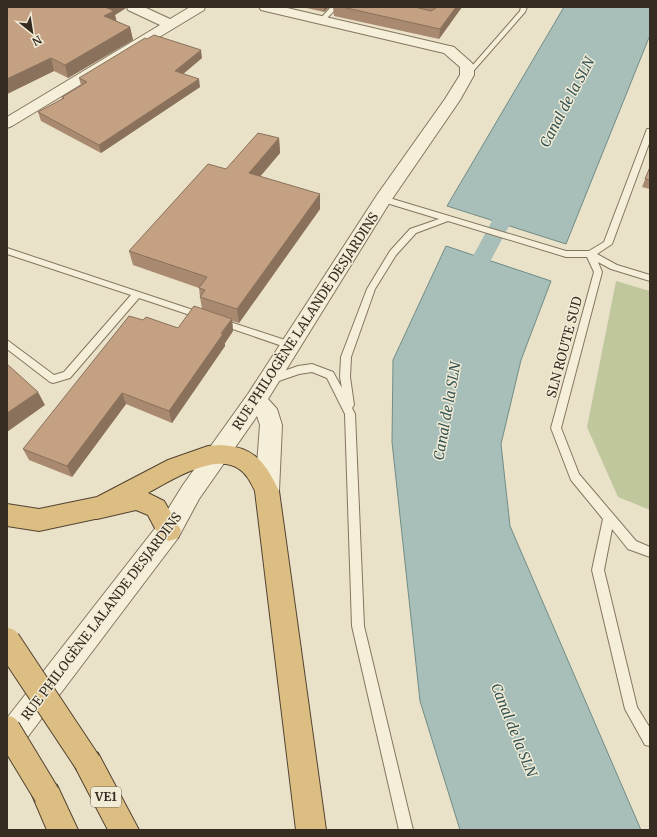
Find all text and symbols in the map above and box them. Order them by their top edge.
north arrow [12,12,52,52]
text: N [29,32,44,49]
water label: Canal de la SLN [536,53,599,150]
street label: RUE PHILOGÈNE LALANDE DESJARDINS [228,208,382,433]
street label: SLN ROUTE SUD [543,294,586,400]
water label: Canal de la SLN [429,360,465,462]
street label: RUE PHILOGÈNE LALANDE DESJARDINS [17,508,185,724]
water label: Canal de la SLN [487,680,541,780]
road number: VE1 [91,787,121,807]

